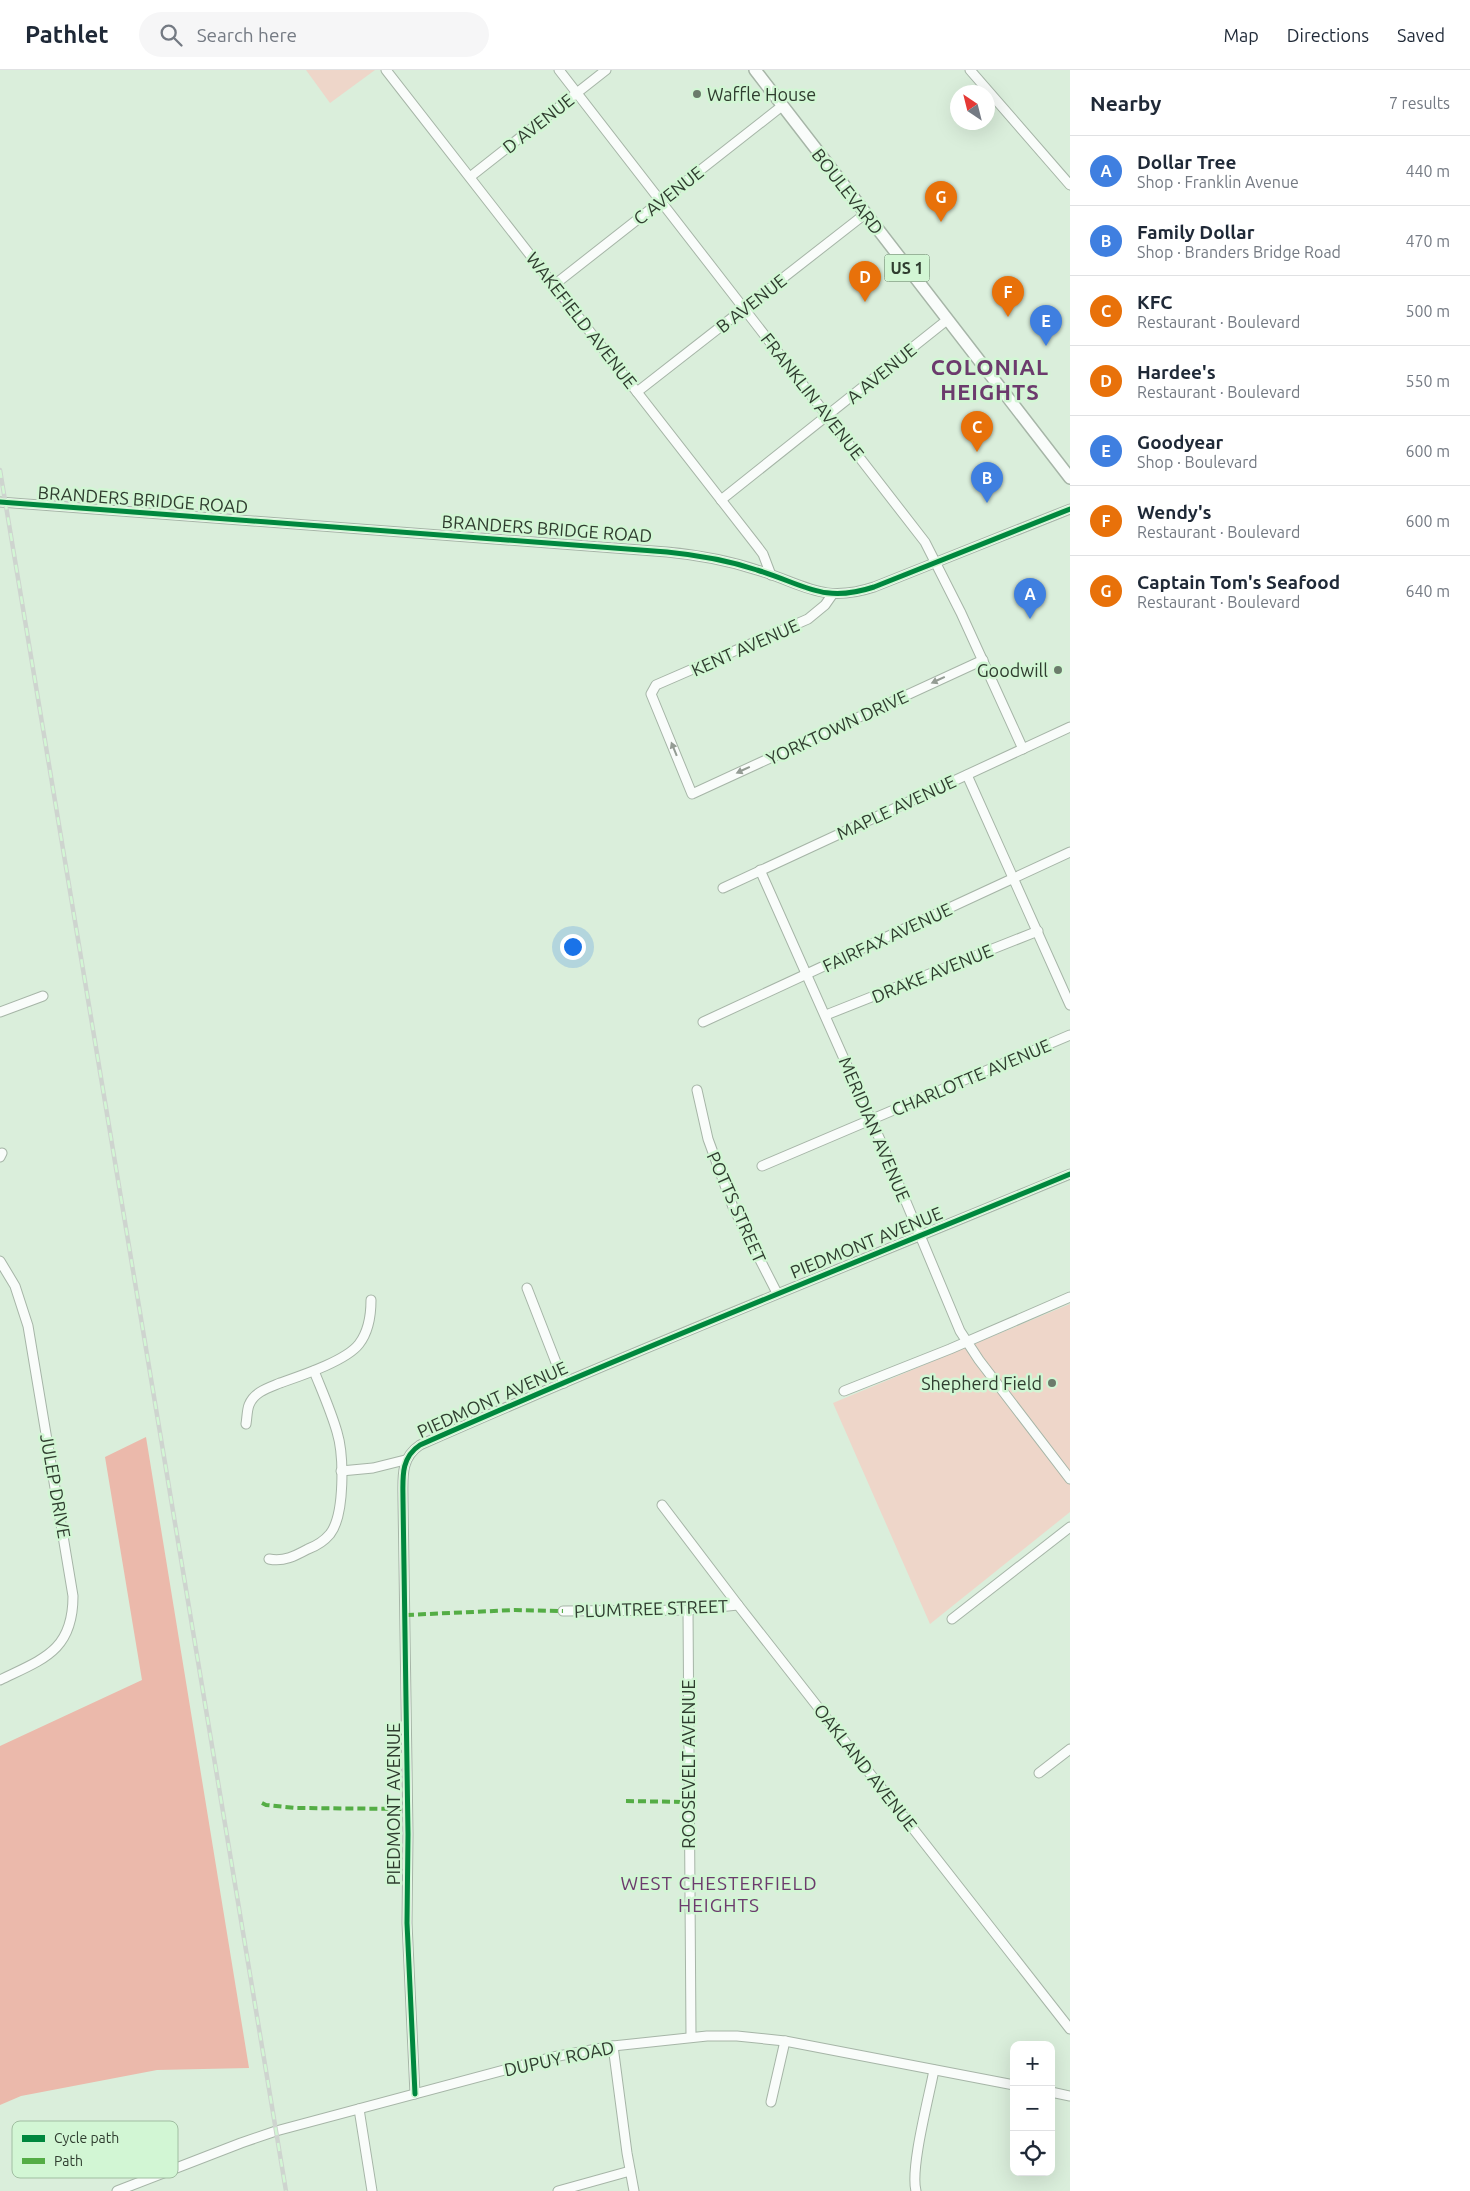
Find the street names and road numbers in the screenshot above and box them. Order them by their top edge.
street label: D AVENUE [499,89,577,157]
street label: BOULEVARD [808,144,888,238]
street label: C AVENUE [629,162,707,228]
street label: WAKEFIELD AVENUE [523,248,641,392]
road number: US 1 [884,254,930,282]
street label: B AVENUE [712,270,790,336]
street label: FRANKLIN AVENUE [757,329,869,463]
street label: A AVENUE [842,339,920,407]
street label: BRANDERS BRIDGE ROAD [37,482,249,516]
street label: BRANDERS BRIDGE ROAD [441,511,653,545]
street label: KENT AVENUE [688,614,802,680]
street label: YORKTOWN DRIVE [763,685,911,769]
street label: MAPLE AVENUE [833,771,959,843]
street label: FAIRFAX AVENUE [819,898,955,976]
street label: DRAKE AVENUE [869,940,995,1006]
street label: CHARLOTTE AVENUE [888,1034,1054,1120]
street label: MERIDIAN AVENUE [835,1054,915,1204]
street label: POTTS STREET [704,1148,770,1266]
street label: PIEDMONT AVENUE [787,1202,945,1282]
street label: PIEDMONT AVENUE [414,1357,570,1441]
street label: JULEP DRIVE [37,1432,75,1540]
street label: PLUMTREE STREET [574,1595,728,1621]
street label: ROOSEVELT AVENUE [678,1679,698,1849]
street label: OAKLAND AVENUE [810,1700,922,1834]
street label: PIEDMONT AVENUE [383,1723,403,1885]
street label: DUPUY ROAD [502,2037,616,2079]

